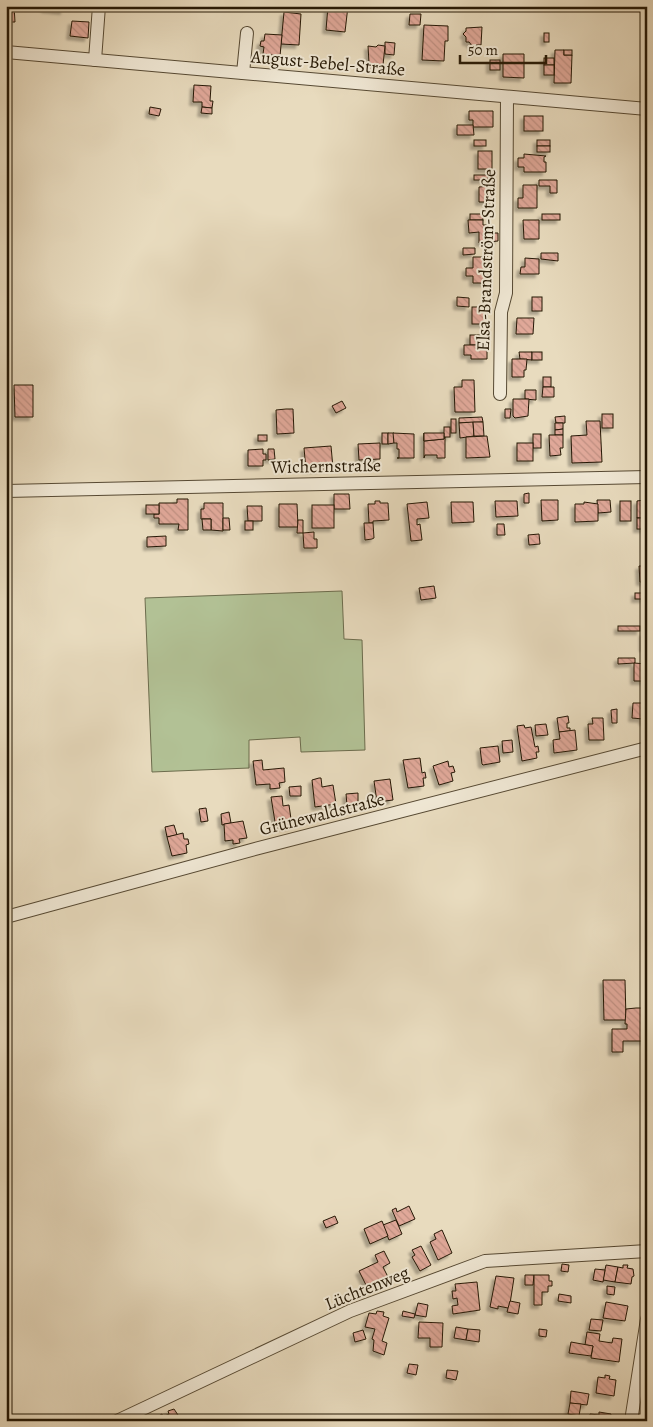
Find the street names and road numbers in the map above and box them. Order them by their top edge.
street label: August-Bebel-Straße [249,44,406,82]
street label: Elsa-Brandström-Straße [471,169,501,351]
street label: Wichernstraße [270,453,381,479]
street label: Grünewaldstraße [257,787,387,841]
street label: Lüchtenweg [321,1260,413,1316]

